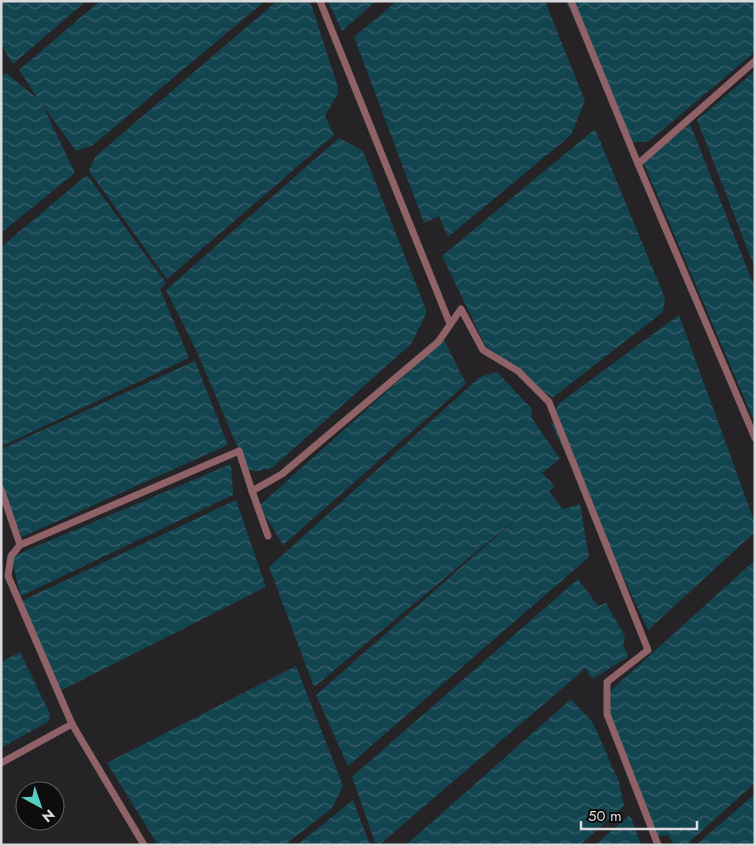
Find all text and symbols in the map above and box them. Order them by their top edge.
north arrow [15,781,65,831]
scale bar [581,798,697,830]
text: N [38,805,59,827]
text: 50 m [588,805,622,827]

